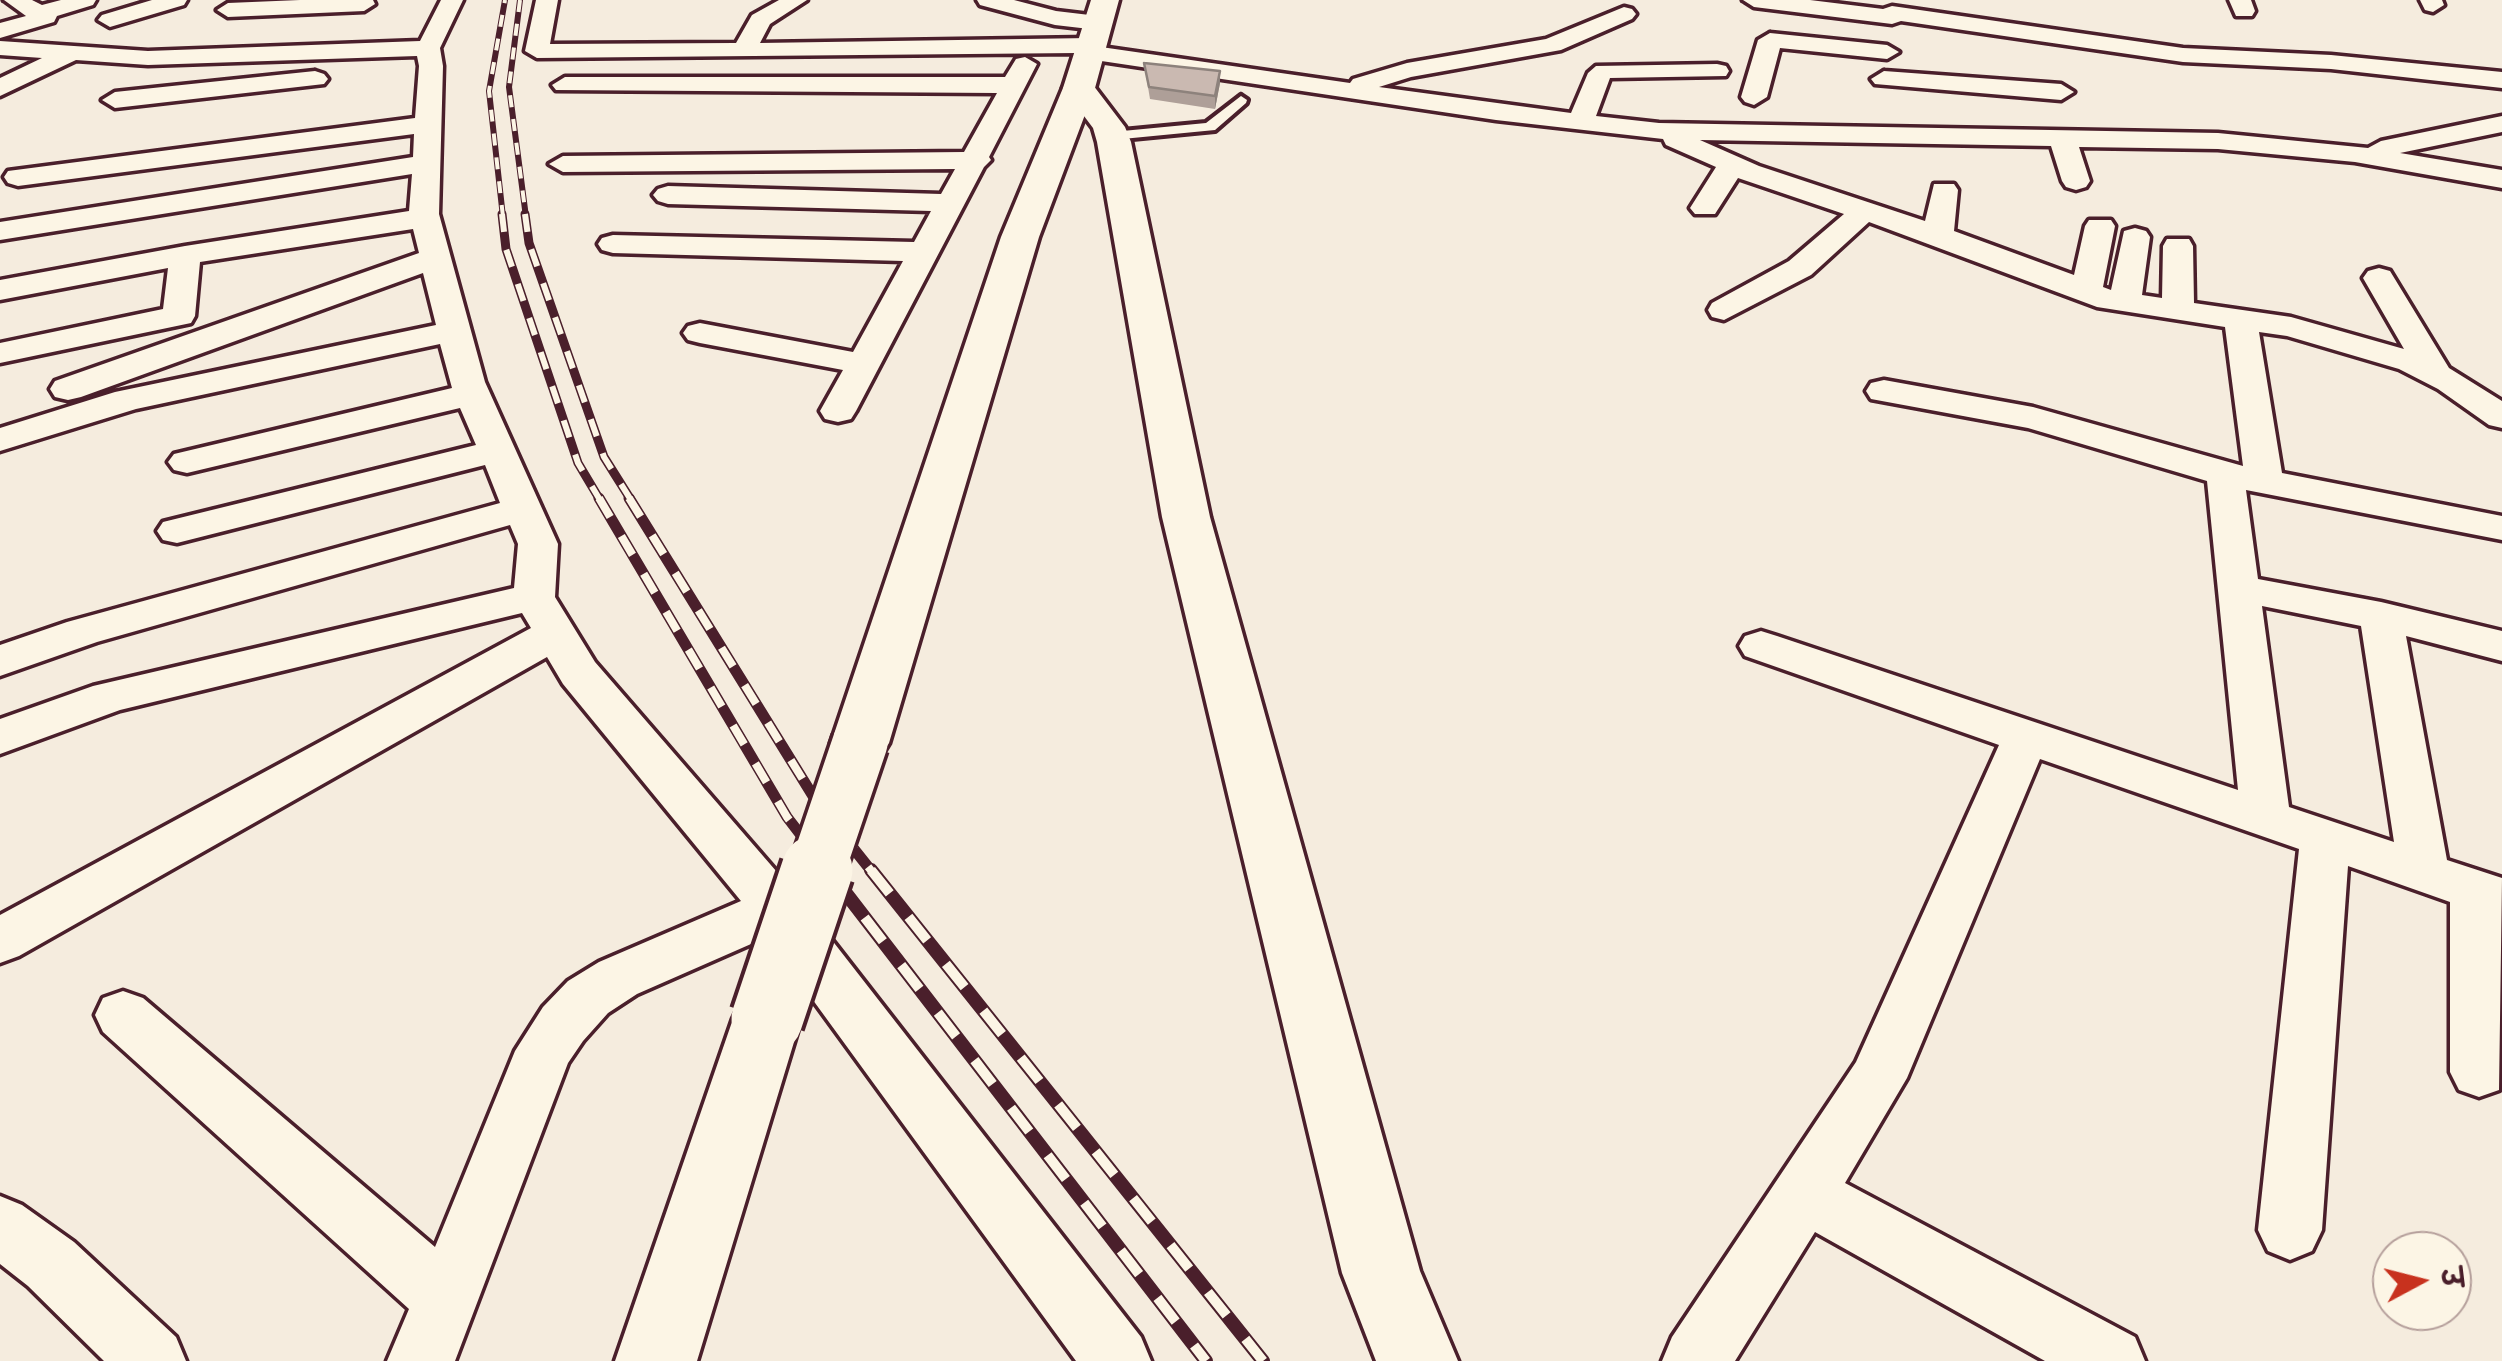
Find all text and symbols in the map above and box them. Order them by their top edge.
north arrow [2372,1231,2472,1331]
text: उ [2432,1266,2469,1289]

